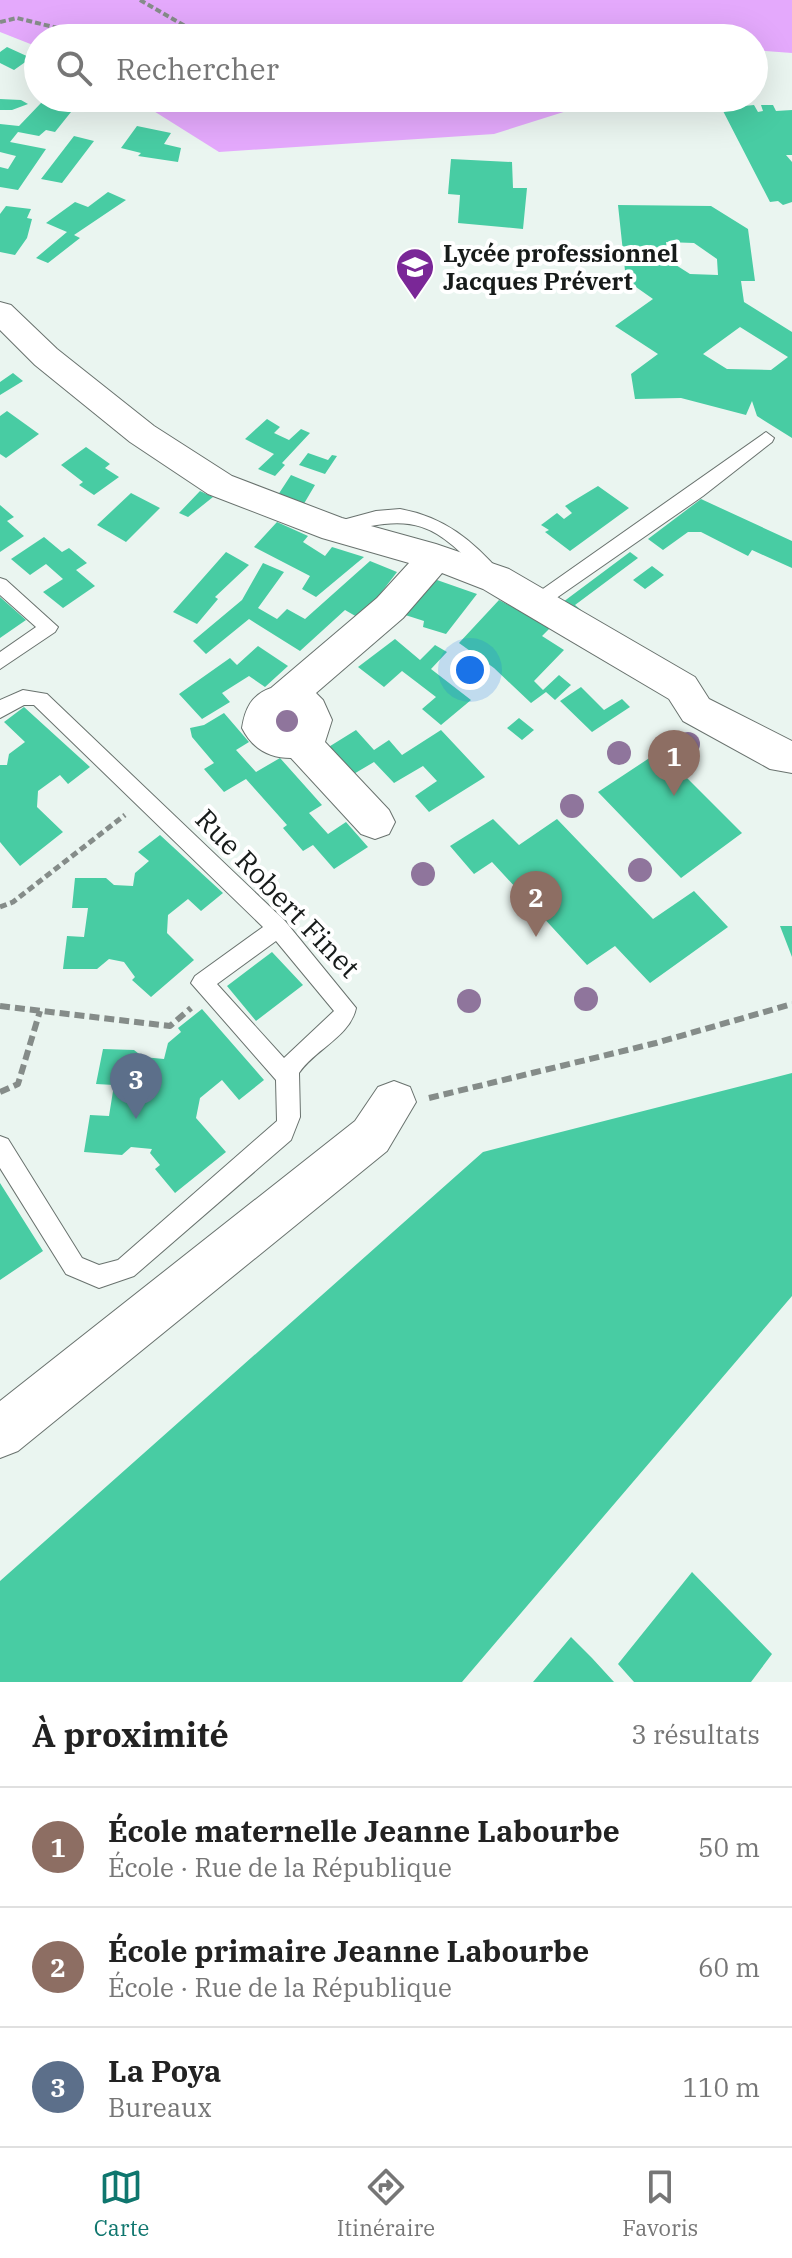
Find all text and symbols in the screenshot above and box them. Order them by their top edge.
search box [24,24,768,112]
icon: search [52,46,96,90]
text: Rechercher [116,49,279,88]
place label: Lycée professionnel Jacques Prévert [443,237,678,297]
school or university icon: Lycée professionnel Jacques Prévert [394,246,436,301]
your location [450,650,490,690]
pin: 1 [648,730,700,796]
street label: Rue Robert Finet [188,801,368,986]
pin: 2 [510,871,562,937]
pin: 3 [110,1053,162,1119]
text: À proximité [32,1712,229,1756]
text: 3 résultats [631,1717,760,1751]
text: École maternelle Jeanne Labourbe [108,1811,620,1850]
text: 1 [50,1830,66,1864]
text: 50 m [698,1830,760,1864]
text: École · Rue de la République [108,1850,452,1884]
text: École primaire Jeanne Labourbe [108,1931,589,1970]
text: 2 [50,1950,66,1984]
text: 60 m [698,1950,760,1984]
text: École · Rue de la République [108,1970,452,2004]
text: La Poya [108,2051,221,2090]
text: 3 [50,2070,66,2104]
text: 110 m [682,2070,760,2104]
text: Bureaux [108,2090,212,2124]
tab: Carte [94,2165,149,2242]
tab: Itinéraire [337,2165,435,2242]
tab: Favoris [622,2165,698,2242]

